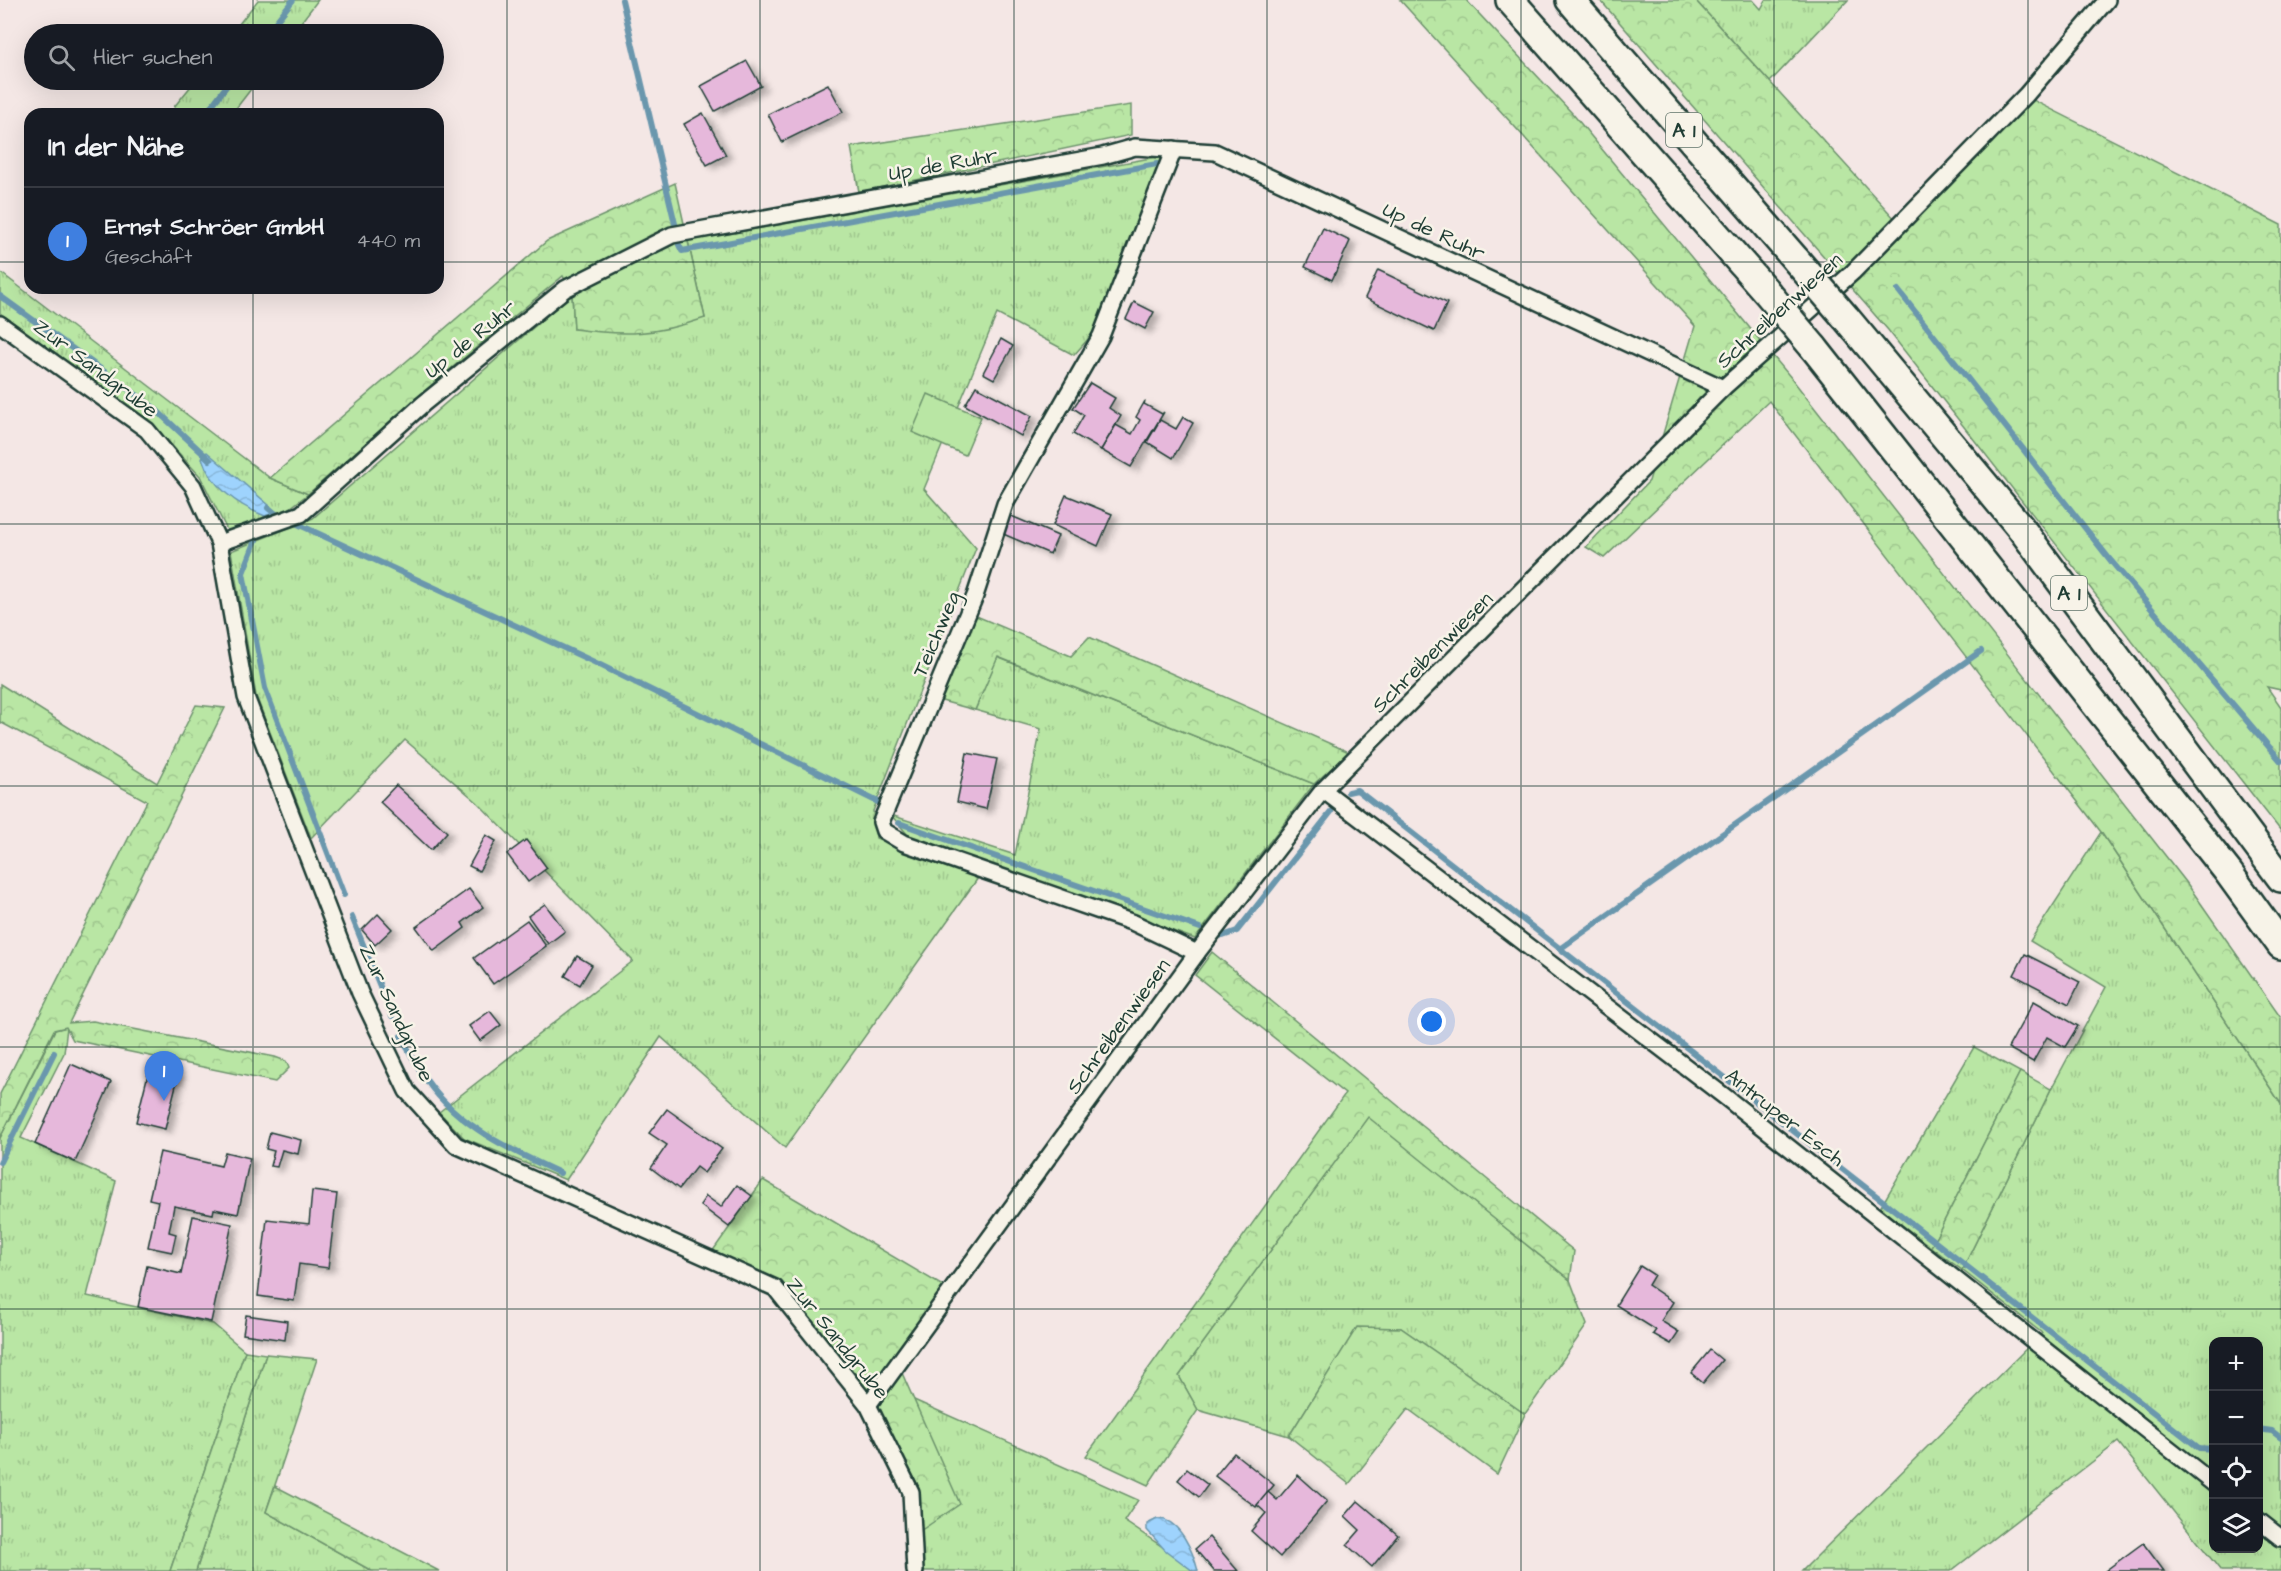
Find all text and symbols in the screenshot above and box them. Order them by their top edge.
search box [24,24,444,90]
icon: search [45,41,78,74]
text: Hier suchen [93,42,212,73]
road number: A 1 [1666,113,1702,147]
text: In der Nähe [48,129,184,165]
street label: Up de Ruhr [886,141,1000,189]
street label: Up de Ruhr [1377,195,1490,269]
text: Ernst Schröer GmbH [105,212,324,243]
text: 1 [66,227,69,255]
text: 440 m [357,227,420,255]
text: Geschäft [105,243,192,271]
street label: Schreibenwiesen [1710,246,1849,375]
street label: Up de Ruhr [418,293,523,386]
street label: Zur Sandgrube [26,312,164,426]
road number: A 1 [2051,576,2087,610]
street label: Schreibenwiesen [1365,585,1499,719]
street label: Teichweg [905,587,969,682]
street label: Zur Sandgrube [350,940,441,1088]
street label: Schreibenwiesen [1059,953,1177,1100]
your location [1417,1007,1446,1036]
pin: 1 [144,1052,184,1101]
street label: Antruper Esch [1718,1062,1851,1174]
street label: Zur Sandgrube [778,1271,896,1407]
map controls [2209,1337,2263,1553]
button: + [2209,1337,2263,1391]
button: − [2209,1391,2263,1445]
button: locate [2209,1445,2263,1499]
button: layers [2209,1499,2263,1553]

